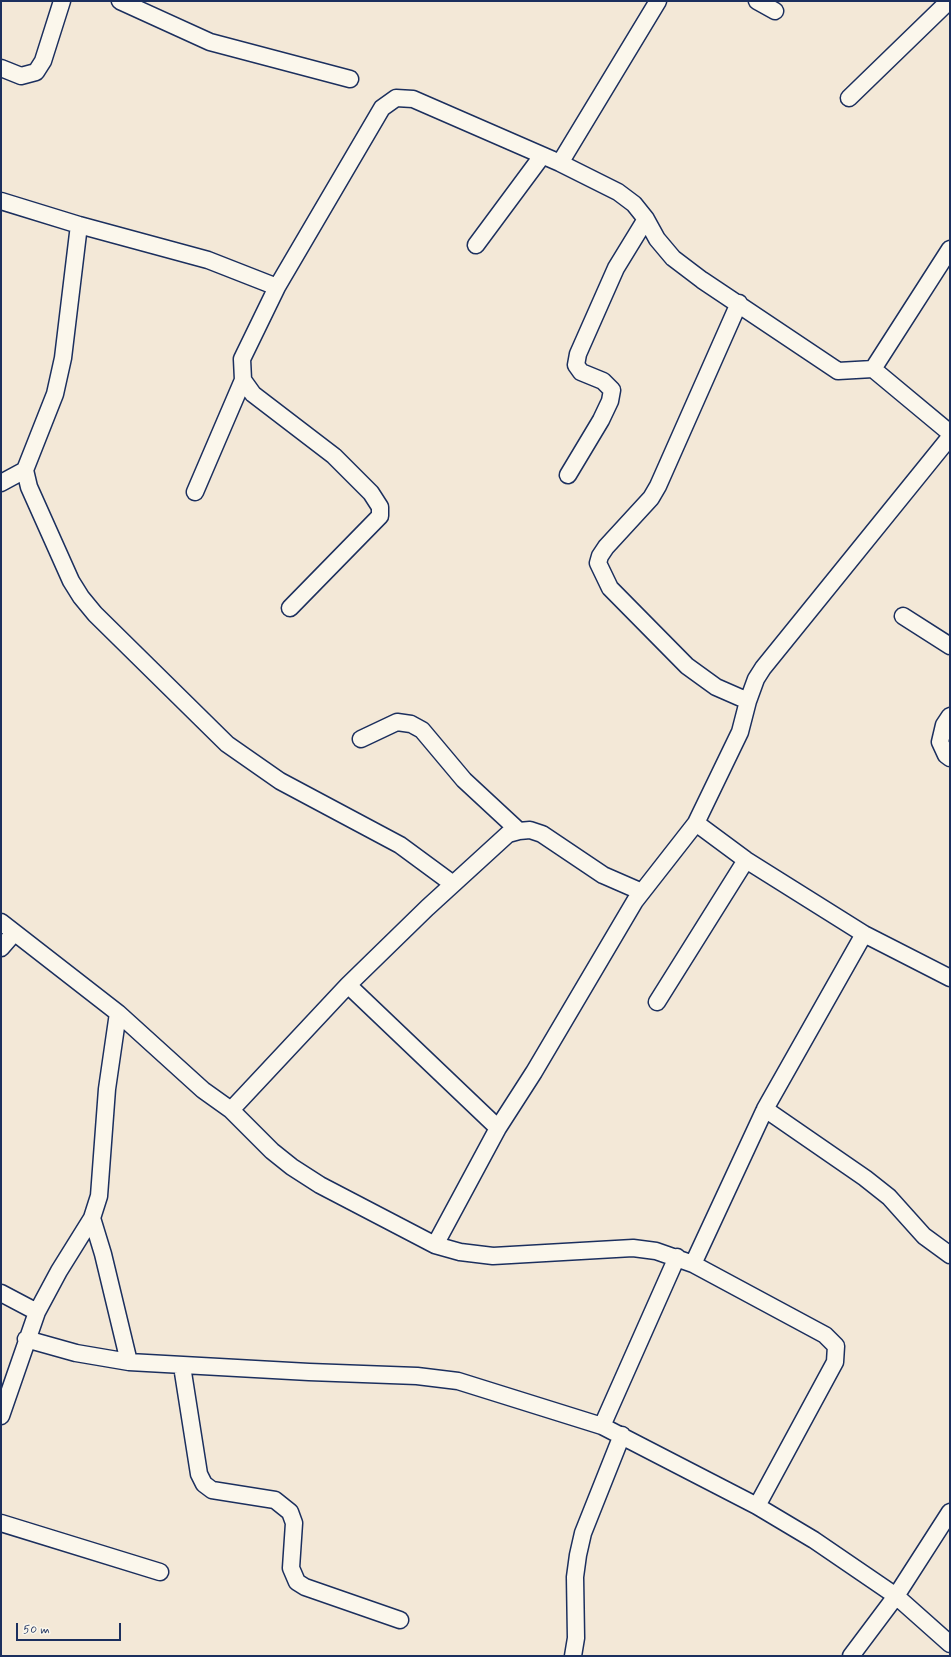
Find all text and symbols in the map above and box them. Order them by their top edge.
scale bar [18,1615,123,1641]
text: 50 m [23,1622,50,1638]

